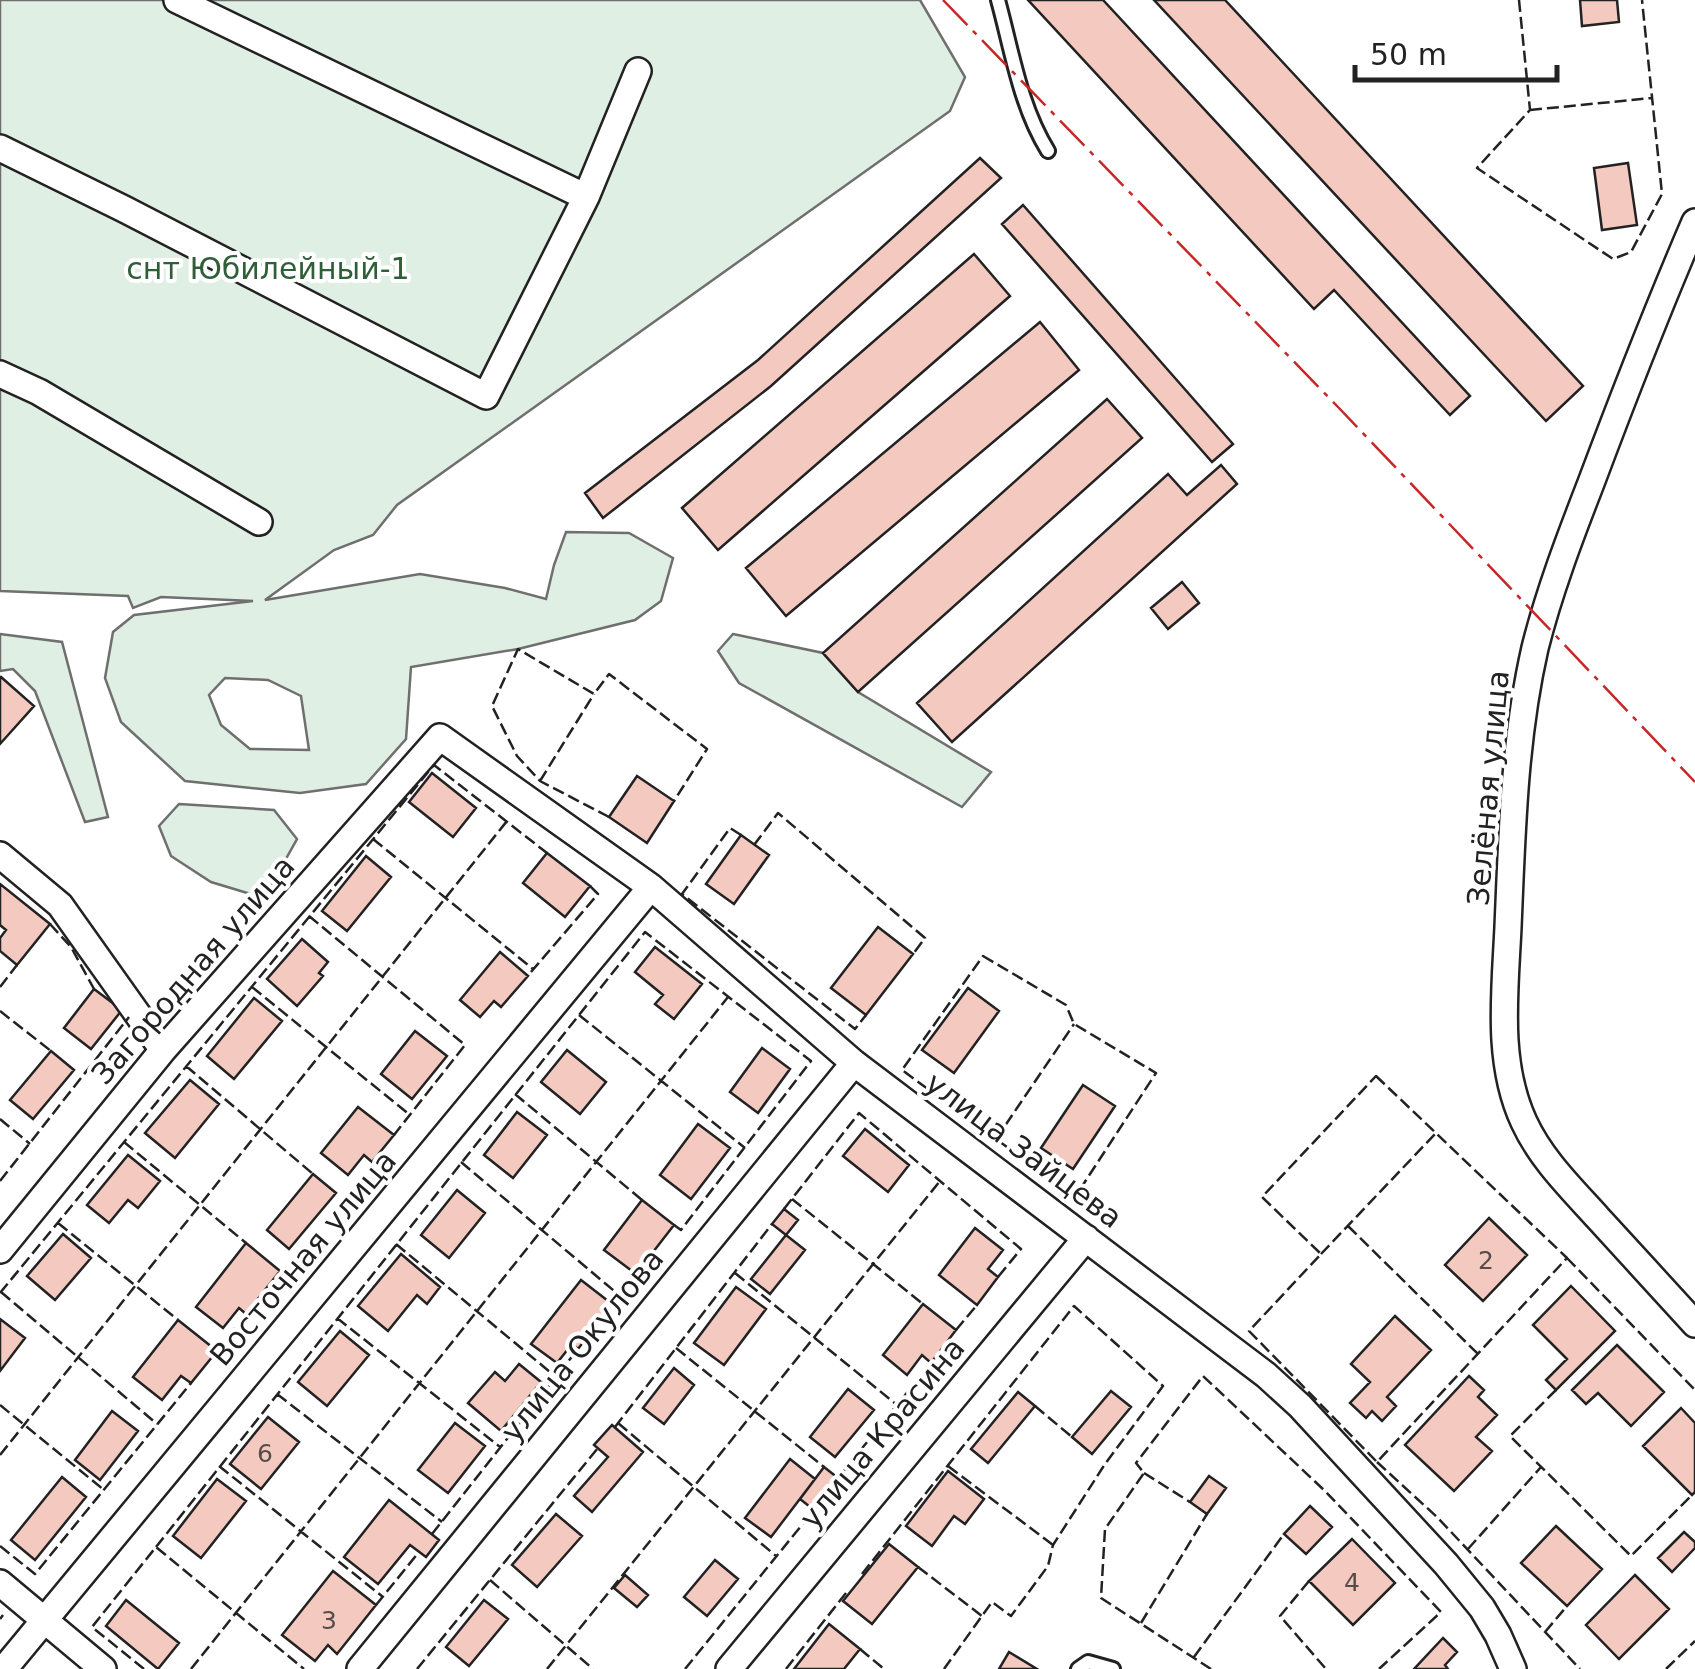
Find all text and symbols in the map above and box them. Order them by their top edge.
scale bar [1355,20,1558,82]
text: 50 m [1370,37,1447,72]
park label: снт Юбилейный-1 [126,251,410,286]
street label: Зелёная улица [1460,669,1516,907]
street label: Загородная улица [84,849,302,1091]
street label: улица Зайцева [919,1065,1129,1235]
street label: Восточная улица [203,1143,403,1373]
street label: улица Окулова [494,1242,670,1448]
house number: 2 [1478,1246,1494,1275]
street label: улица Красина [792,1331,972,1535]
house number: 6 [257,1439,273,1468]
house number: 4 [1344,1568,1360,1597]
house number: 3 [321,1606,337,1635]

